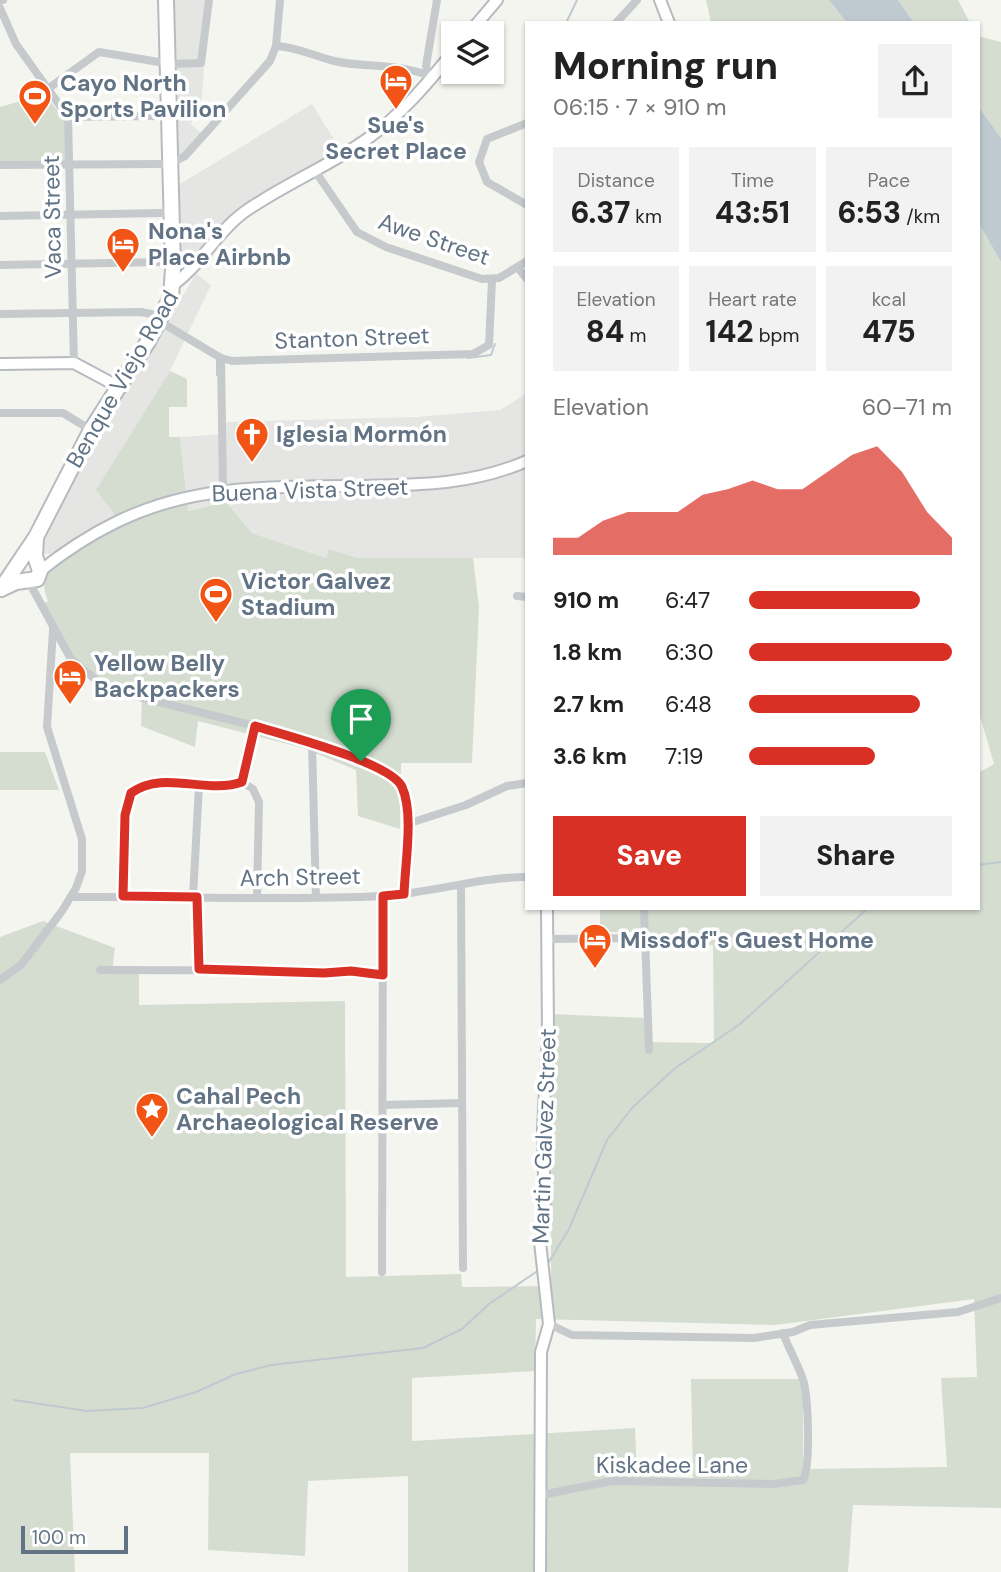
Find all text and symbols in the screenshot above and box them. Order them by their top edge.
map controls [441,21,504,84]
button: layers [441,21,504,84]
text: Morning run [553,41,778,91]
button: share [878,44,952,118]
hotel icon: Sue's Secret Place [377,62,415,111]
place label: Cayo North Sports Pavilion [60,68,226,124]
sports icon: Cayo North Sports Pavilion [16,77,54,126]
text: 06:15 · 7 × 910 m [553,92,727,122]
place label: Sue's Secret Place [325,110,467,166]
street label: Vaca Street [36,155,68,279]
text: Distance [578,168,655,193]
text: Time [731,168,774,193]
text: Pace [868,168,910,193]
text: 6.37 [570,193,630,232]
text: 43:51 [715,193,790,232]
text: 6:53 [837,193,901,232]
text: km [630,204,662,229]
text: /km [901,204,940,229]
street label: Awe Street [374,206,494,272]
place label: Nona's Place Airbnb [148,216,291,272]
hotel icon: Nona's Place Airbnb [104,225,142,274]
street label: Benque Viejo Road [59,285,185,473]
text: Elevation [577,287,656,312]
text: Heart rate [708,287,797,312]
text: kcal [872,287,906,312]
text: 84 [586,312,625,351]
text: 142 [706,312,754,351]
text: 475 [862,312,916,351]
street label: Stanton Street [274,320,430,356]
text: m [625,323,647,348]
text: bpm [754,323,799,348]
text: Elevation [553,392,649,422]
text: 60–71 m [862,392,952,422]
church icon: Iglesia Mormón [233,415,271,464]
place label: Iglesia Mormón [276,419,447,449]
street label: Buena Vista Street [211,472,409,508]
place label: Victor Galvez Stadium [241,566,391,622]
sports icon: Victor Galvez Stadium [197,575,235,624]
text: 910 m [553,585,619,615]
text: 6:47 [665,585,710,615]
text: 1.8 km [553,637,622,667]
text: 6:30 [665,637,713,667]
place label: Yellow Belly Backpackers [94,648,240,704]
hotel icon: Yellow Belly Backpackers [51,657,89,706]
pin [331,689,391,761]
text: 2.7 km [553,689,624,719]
text: 6:48 [665,689,712,719]
icon: arrive [342,700,380,738]
text: 3.6 km [553,741,627,771]
text: 7:19 [665,741,704,771]
button: Save [553,816,746,896]
button: Share [760,816,952,896]
street label: Arch Street [239,861,361,893]
hotel icon: Missdof"s Guest Home [576,921,614,970]
place label: Missdof"s Guest Home [620,925,874,955]
street label: Martin Galvez Street [525,1028,563,1244]
place label: Cahal Pech Archaeological Reserve [176,1081,439,1137]
place icon: Cahal Pech Archaeological Reserve [133,1090,171,1139]
street label: Kiskadee Lane [596,1450,748,1480]
scale bar [21,1523,128,1555]
text: 100 m [32,1525,86,1550]

